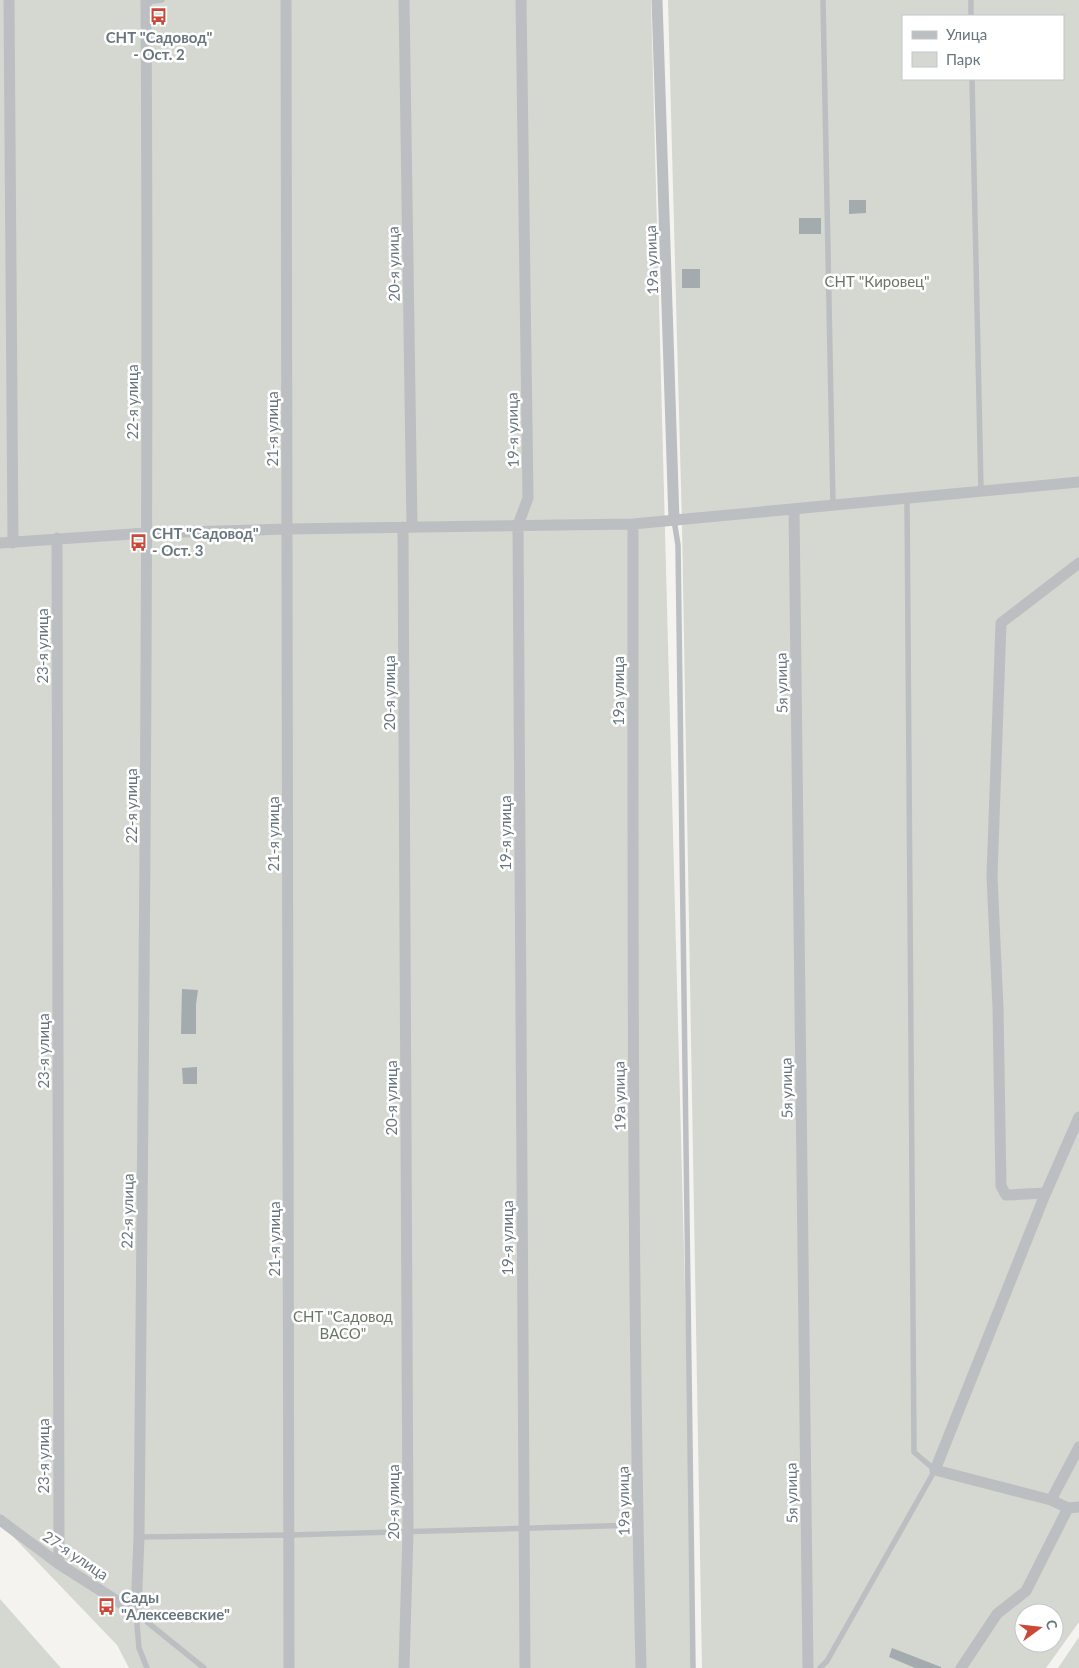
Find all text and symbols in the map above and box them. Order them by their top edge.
bus stop icon: СНТ "Садовод" - Ост. 2 [149,6,169,26]
legend [902,15,1064,80]
text: Улица [946,25,987,43]
place label: СНТ "Садовод" - Ост. 2 [106,28,212,63]
text: Парк [946,50,981,68]
street label: 19а улица [641,225,661,295]
street label: 20-я улица [383,226,403,302]
park label: СНТ "Кировец" [824,272,930,290]
street label: 22-я улица [123,364,141,440]
street label: 21-я улица [263,391,281,467]
street label: 19-я улица [502,392,522,468]
place label: СНТ "Садовод" - Ост. 3 [152,524,259,559]
bus stop icon: СНТ "Садовод" - Ост. 3 [128,532,148,552]
street label: 23-я улица [33,608,51,684]
street label: 5я улица [771,652,791,714]
street label: 20-я улица [380,655,398,731]
street label: 19а улица [609,656,627,726]
street label: 22-я улица [122,768,140,844]
street label: 19-я улица [496,795,514,871]
street label: 21-я улица [264,796,282,872]
street label: 23-я улица [34,1013,52,1089]
street label: 5я улица [776,1057,796,1119]
street label: 20-я улица [382,1060,400,1136]
street label: 19а улица [609,1061,629,1131]
street label: 22-я улица [117,1173,137,1249]
street label: 19-я улица [498,1200,516,1276]
street label: 21-я улица [265,1201,283,1277]
park label: СНТ "Садовод ВАСО" [293,1307,393,1342]
street label: 23-я улица [34,1418,52,1494]
street label: 5я улица [781,1462,801,1524]
street label: 20-я улица [384,1464,402,1540]
street label: 19а улица [613,1466,633,1536]
street label: 27-я улица [40,1527,112,1583]
place label: Сады "Алексеевские" [121,1588,230,1623]
bus stop icon: Сады "Алексеевские" [97,1596,117,1616]
north arrow [1014,1603,1064,1653]
text: С [1043,1618,1062,1632]

